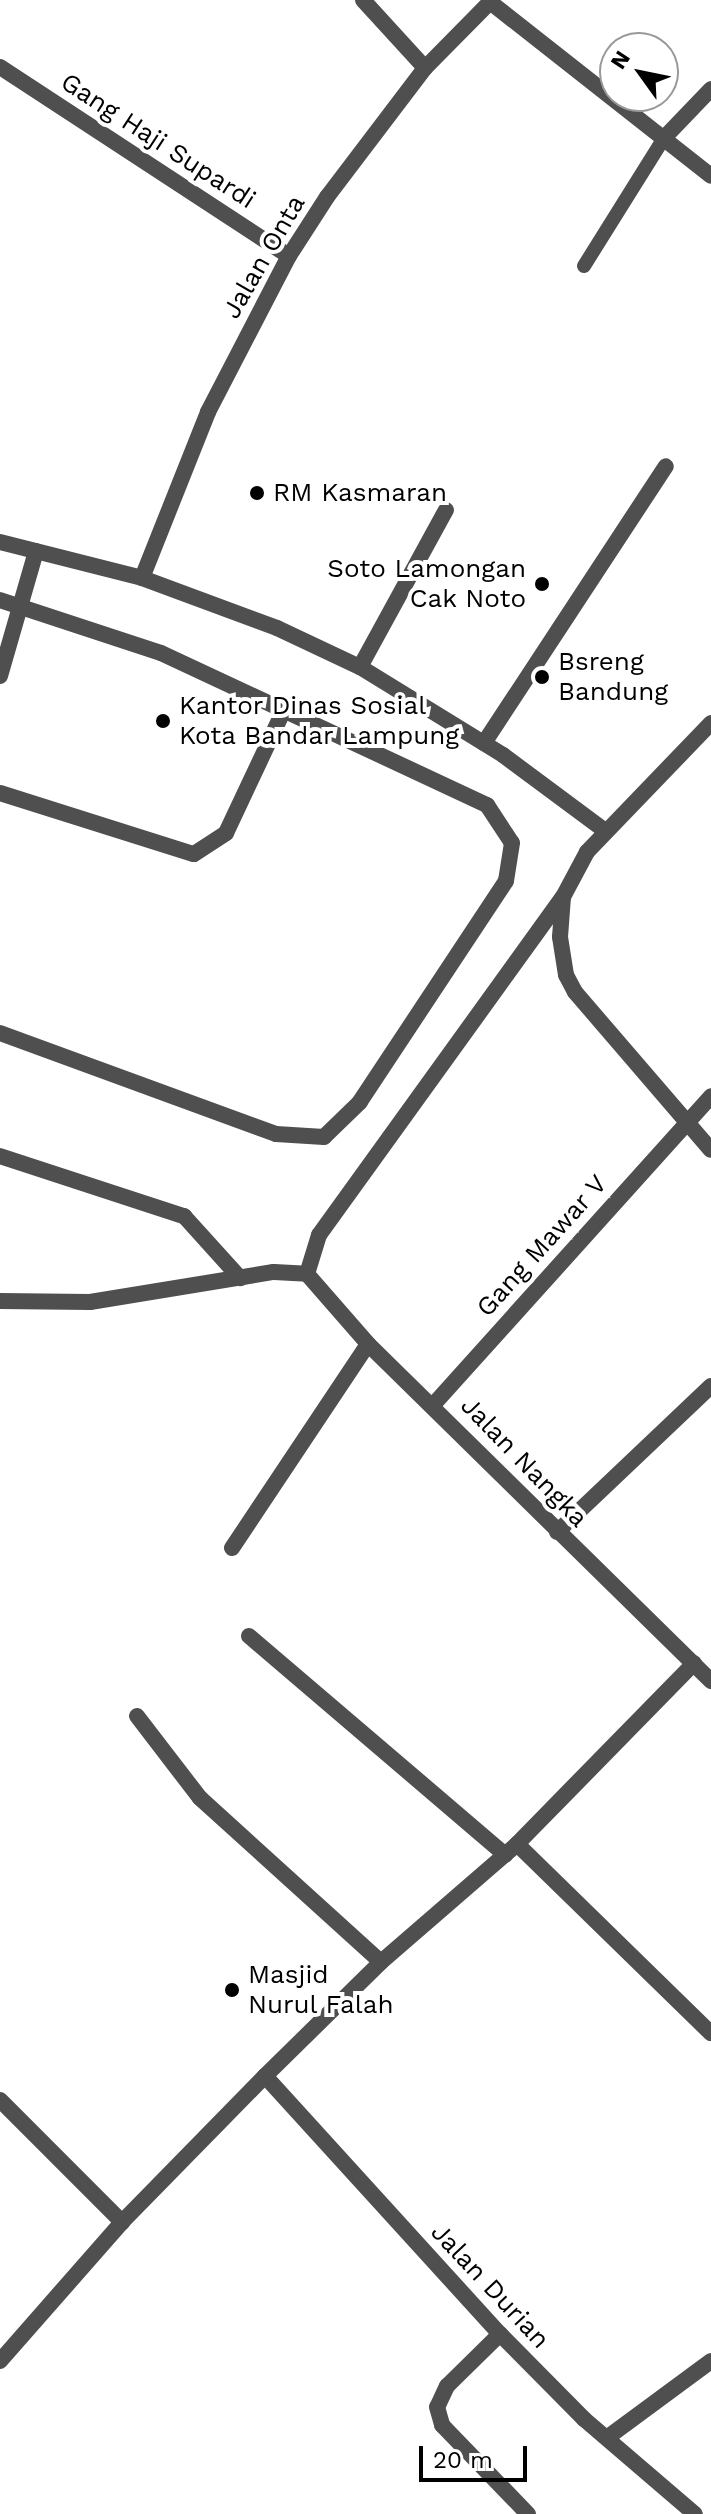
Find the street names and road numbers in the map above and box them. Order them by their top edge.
street label: Gang Haji Supardi [55,66,261,216]
street label: Jalan Onta [216,190,312,324]
street label: Gang Mawar V [470,1168,614,1324]
street label: Jalan Nangka [454,1390,594,1534]
street label: Jalan Durian [424,2217,556,2355]

